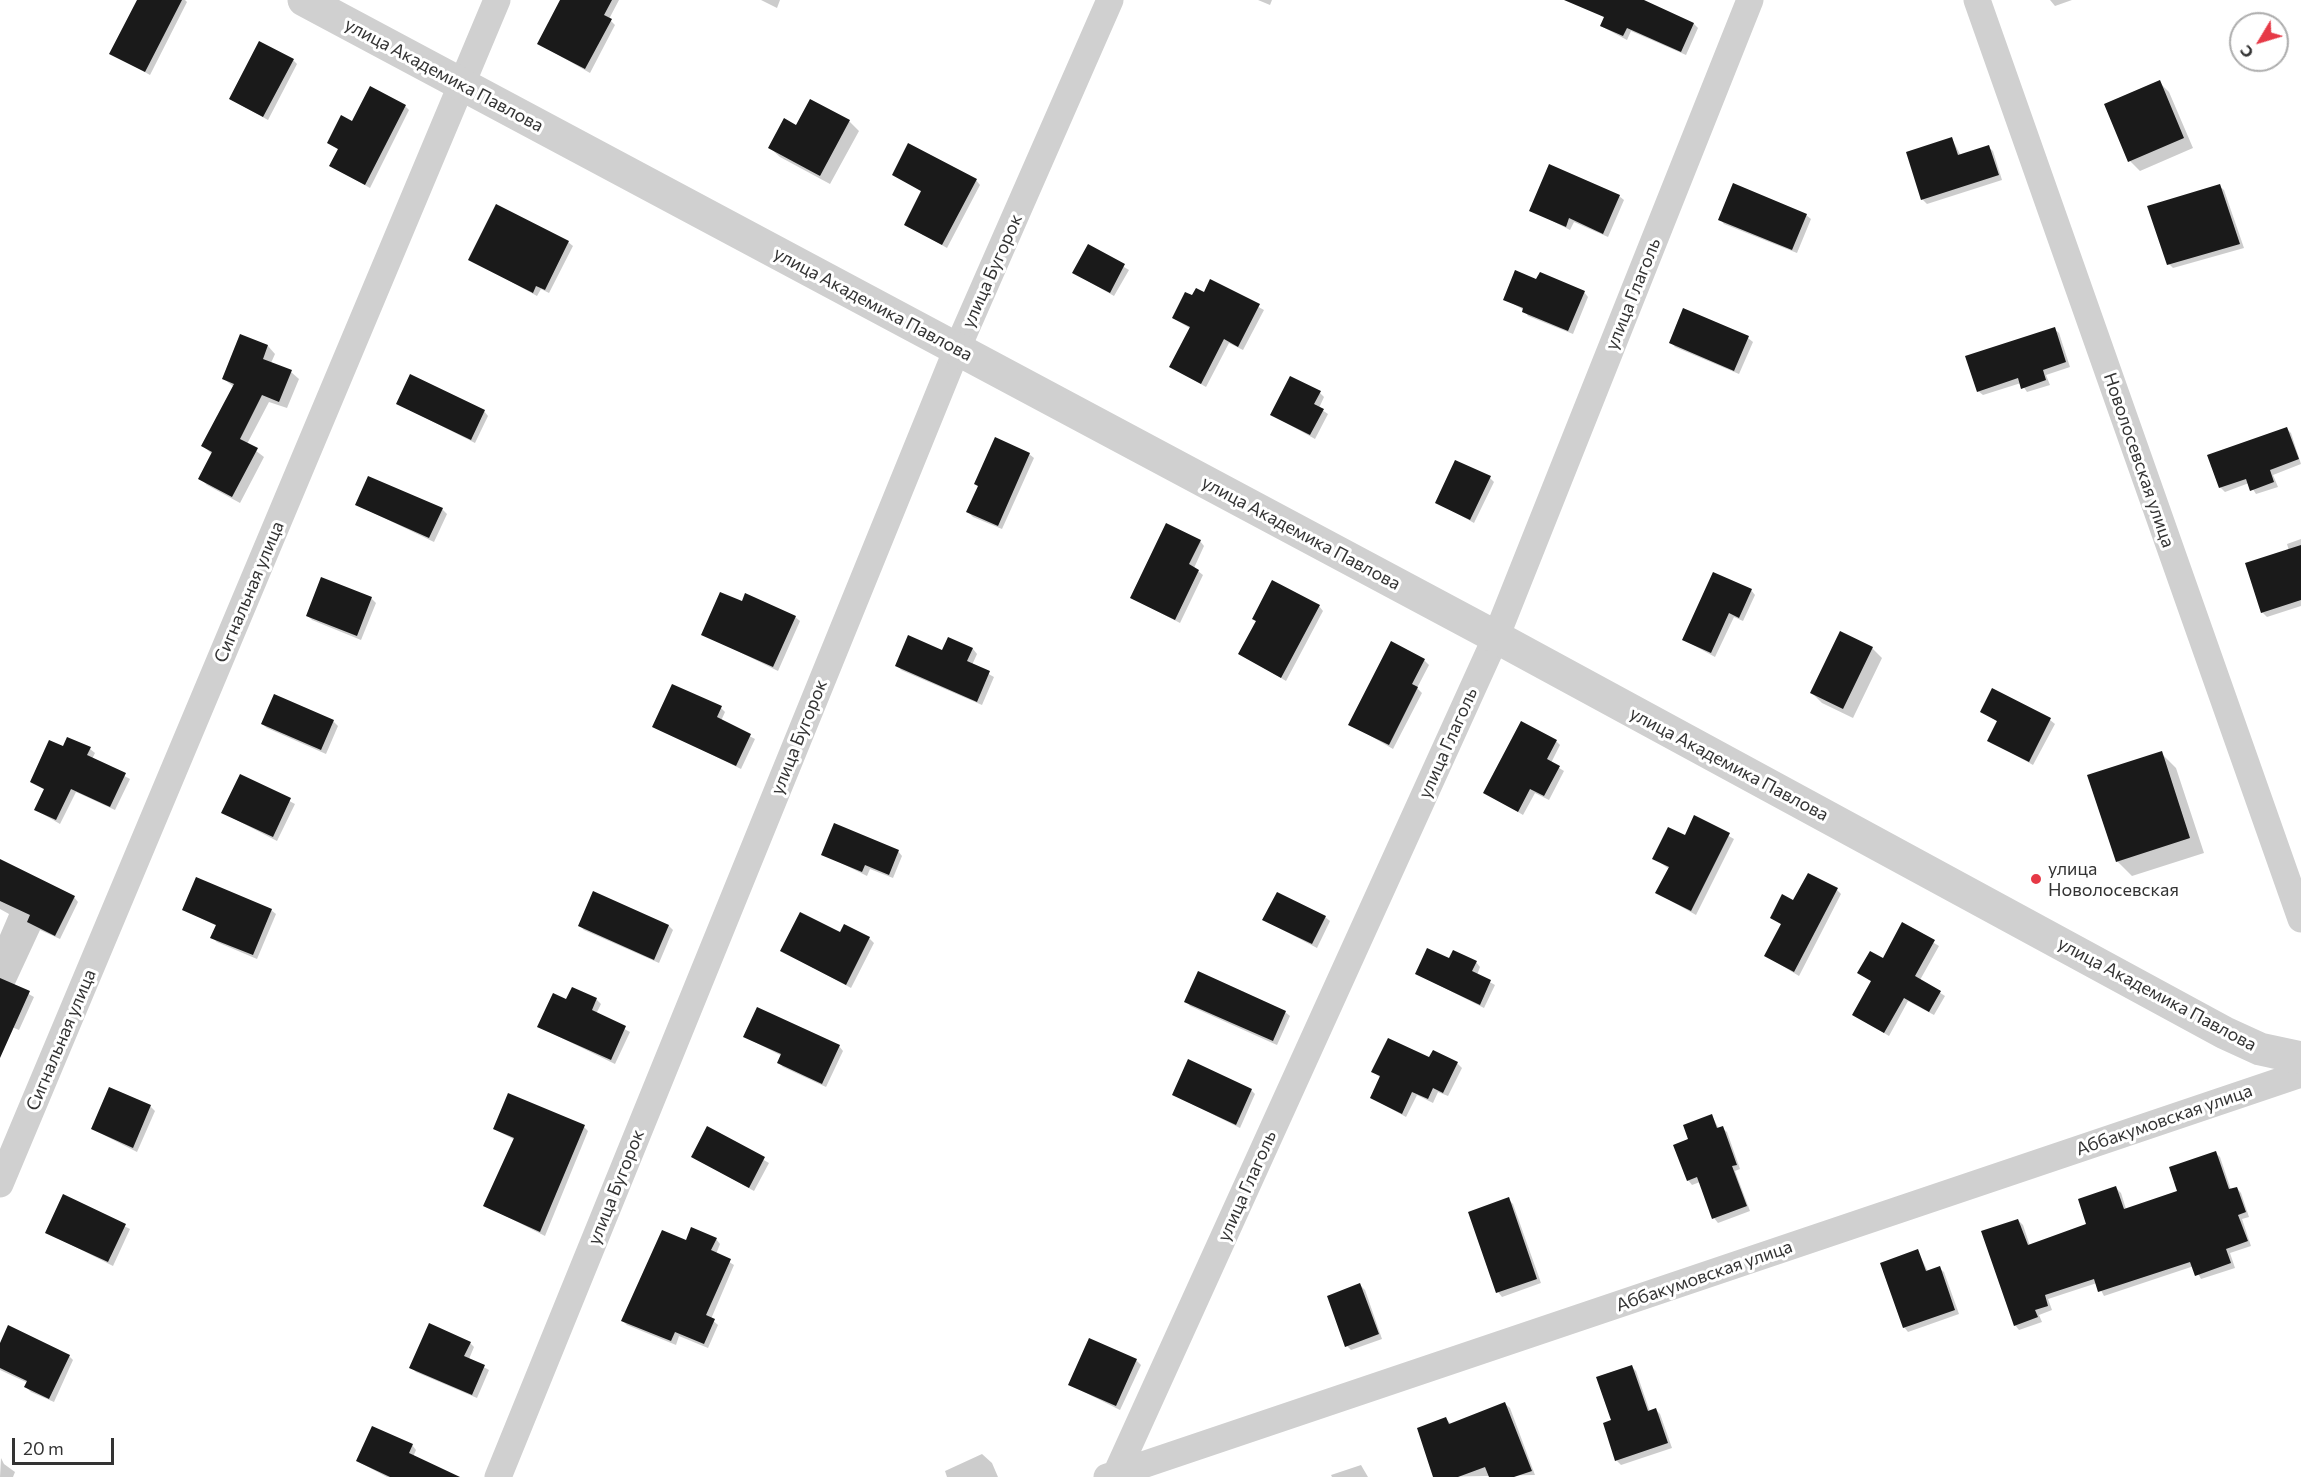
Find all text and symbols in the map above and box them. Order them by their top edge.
north arrow [2229,12,2289,72]
street label: улица Академика Павлова [341,13,547,137]
text: С [2235,42,2257,62]
street label: улица Бугорок [957,211,1027,331]
street label: улица Глаголь [1601,235,1665,353]
street label: улица Академика Павлова [770,242,976,366]
street label: Новолосевская улица [2099,370,2179,550]
street label: улица Академика Павлова [1198,471,1404,595]
street label: Сигнальная улица [209,518,289,666]
street label: улица Бугорок [766,676,832,798]
street label: улица Глаголь [1414,684,1482,802]
street label: улица Академика Павлова [1626,702,1832,826]
place label: улица Новолосевская [2048,858,2179,900]
marker: улица Новолосевская [2029,872,2043,886]
street label: улица Академика Павлова [2054,932,2260,1056]
street label: Сигнальная улица [21,966,101,1114]
street label: Аббакумовская улица [2073,1080,2255,1160]
street label: улица Бугорок [583,1126,649,1248]
street label: улица Глаголь [1213,1127,1281,1245]
street label: Аббакумовская улица [1613,1236,1795,1316]
scale bar [15,1426,117,1464]
text: 20 m [23,1437,64,1459]

